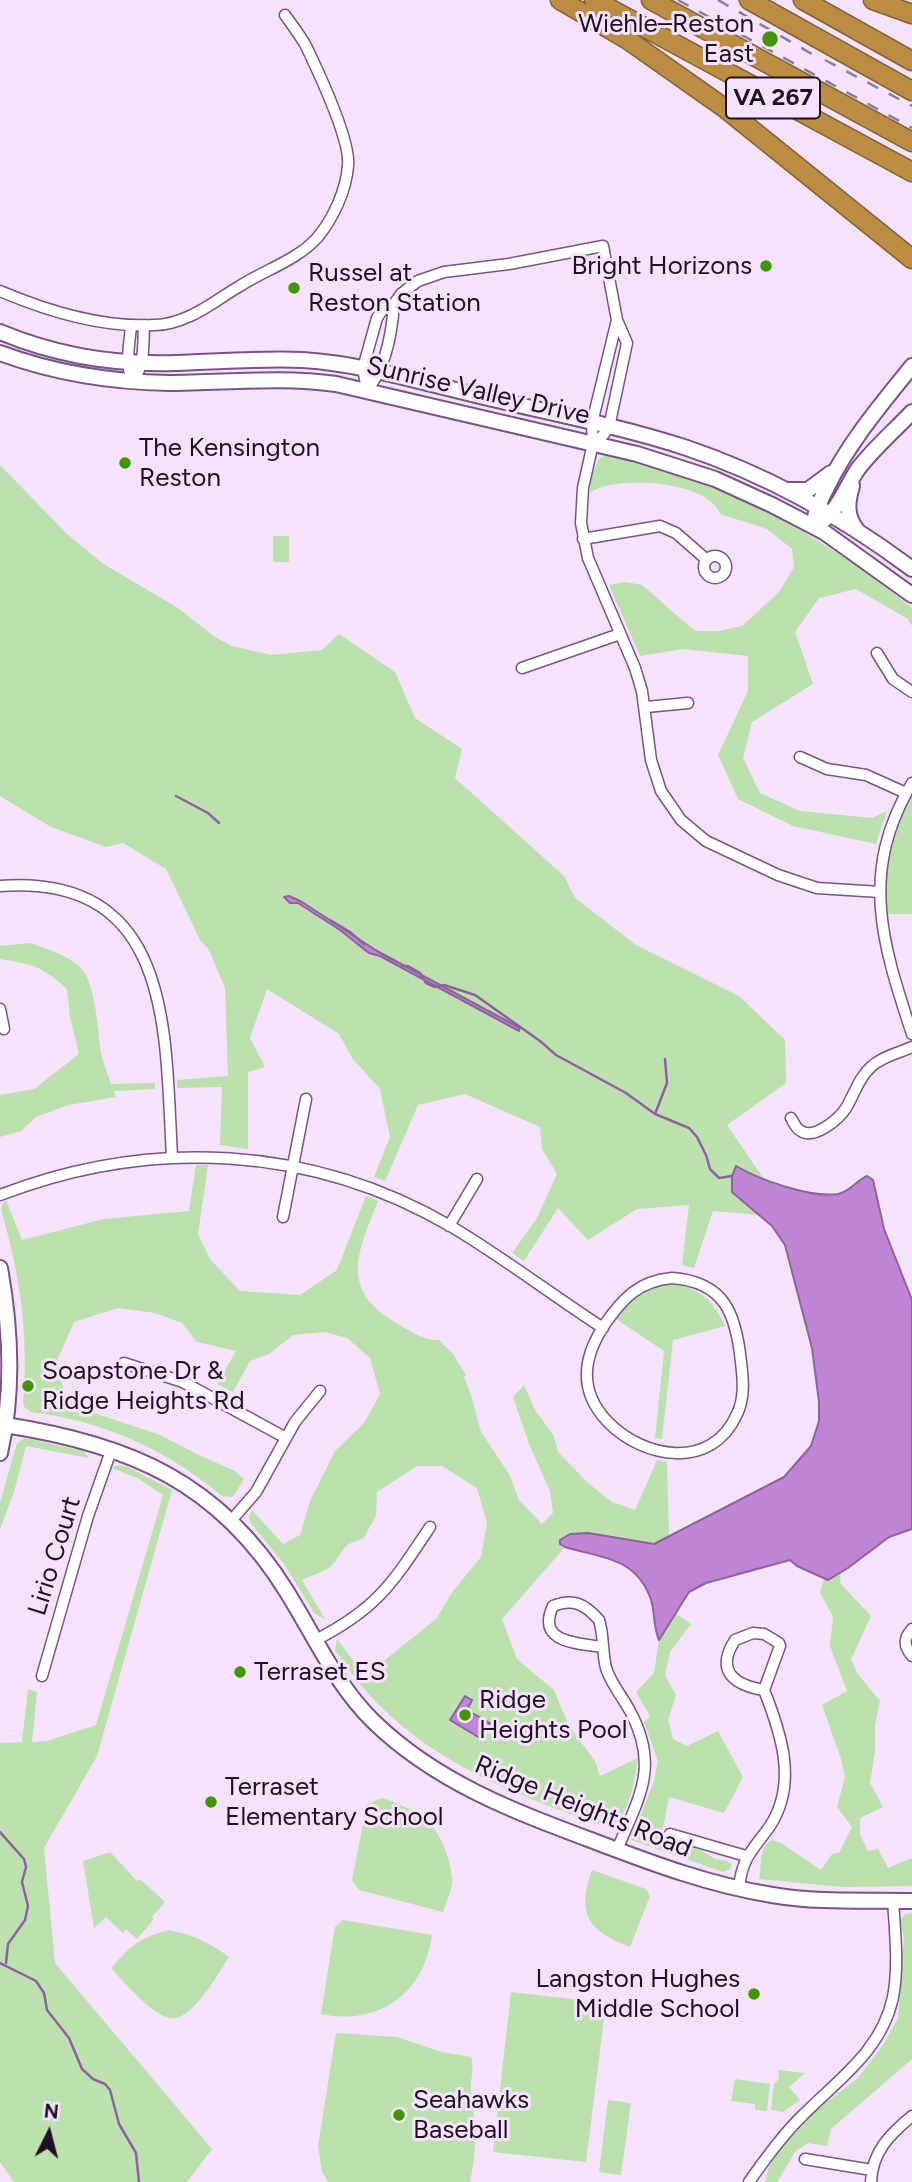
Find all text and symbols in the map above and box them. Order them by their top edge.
place label: Wiehle–Reston East [578,8,754,70]
marker: Wiehle–Reston East [760,29,780,49]
road number: VA 267 [726,78,820,118]
place label: Bright Horizons [571,250,752,282]
place label: Russel at Reston Station [308,257,481,318]
marker: Bright Horizons [758,258,774,274]
marker: Russel at Reston Station [286,280,302,296]
street label: Sunrise Valley Drive [363,350,593,432]
place label: The Kensington Reston [139,432,320,494]
marker: The Kensington Reston [117,455,133,471]
place label: Soapstone Dr & Ridge Heights Rd [42,1355,245,1416]
marker: Soapstone Dr & Ridge Heights Rd [20,1378,36,1394]
street label: Lirio Court [22,1493,88,1619]
place label: Terraset ES [254,1656,386,1688]
marker: Terraset ES [232,1664,248,1680]
place label: Ridge Heights Pool [479,1684,628,1746]
marker: Ridge Heights Pool [457,1707,473,1723]
street label: Ridge Heights Road [470,1749,696,1865]
place label: Terraset Elementary School [225,1771,443,1832]
marker: Terraset Elementary School [203,1794,219,1810]
place label: Langston Hughes Middle School [535,1963,740,2024]
marker: Langston Hughes Middle School [746,1986,762,2002]
place label: Seahawks Baseball [413,2084,529,2146]
north arrow [14,2098,84,2168]
text: N [43,2099,60,2124]
marker: Seahawks Baseball [391,2107,407,2123]

